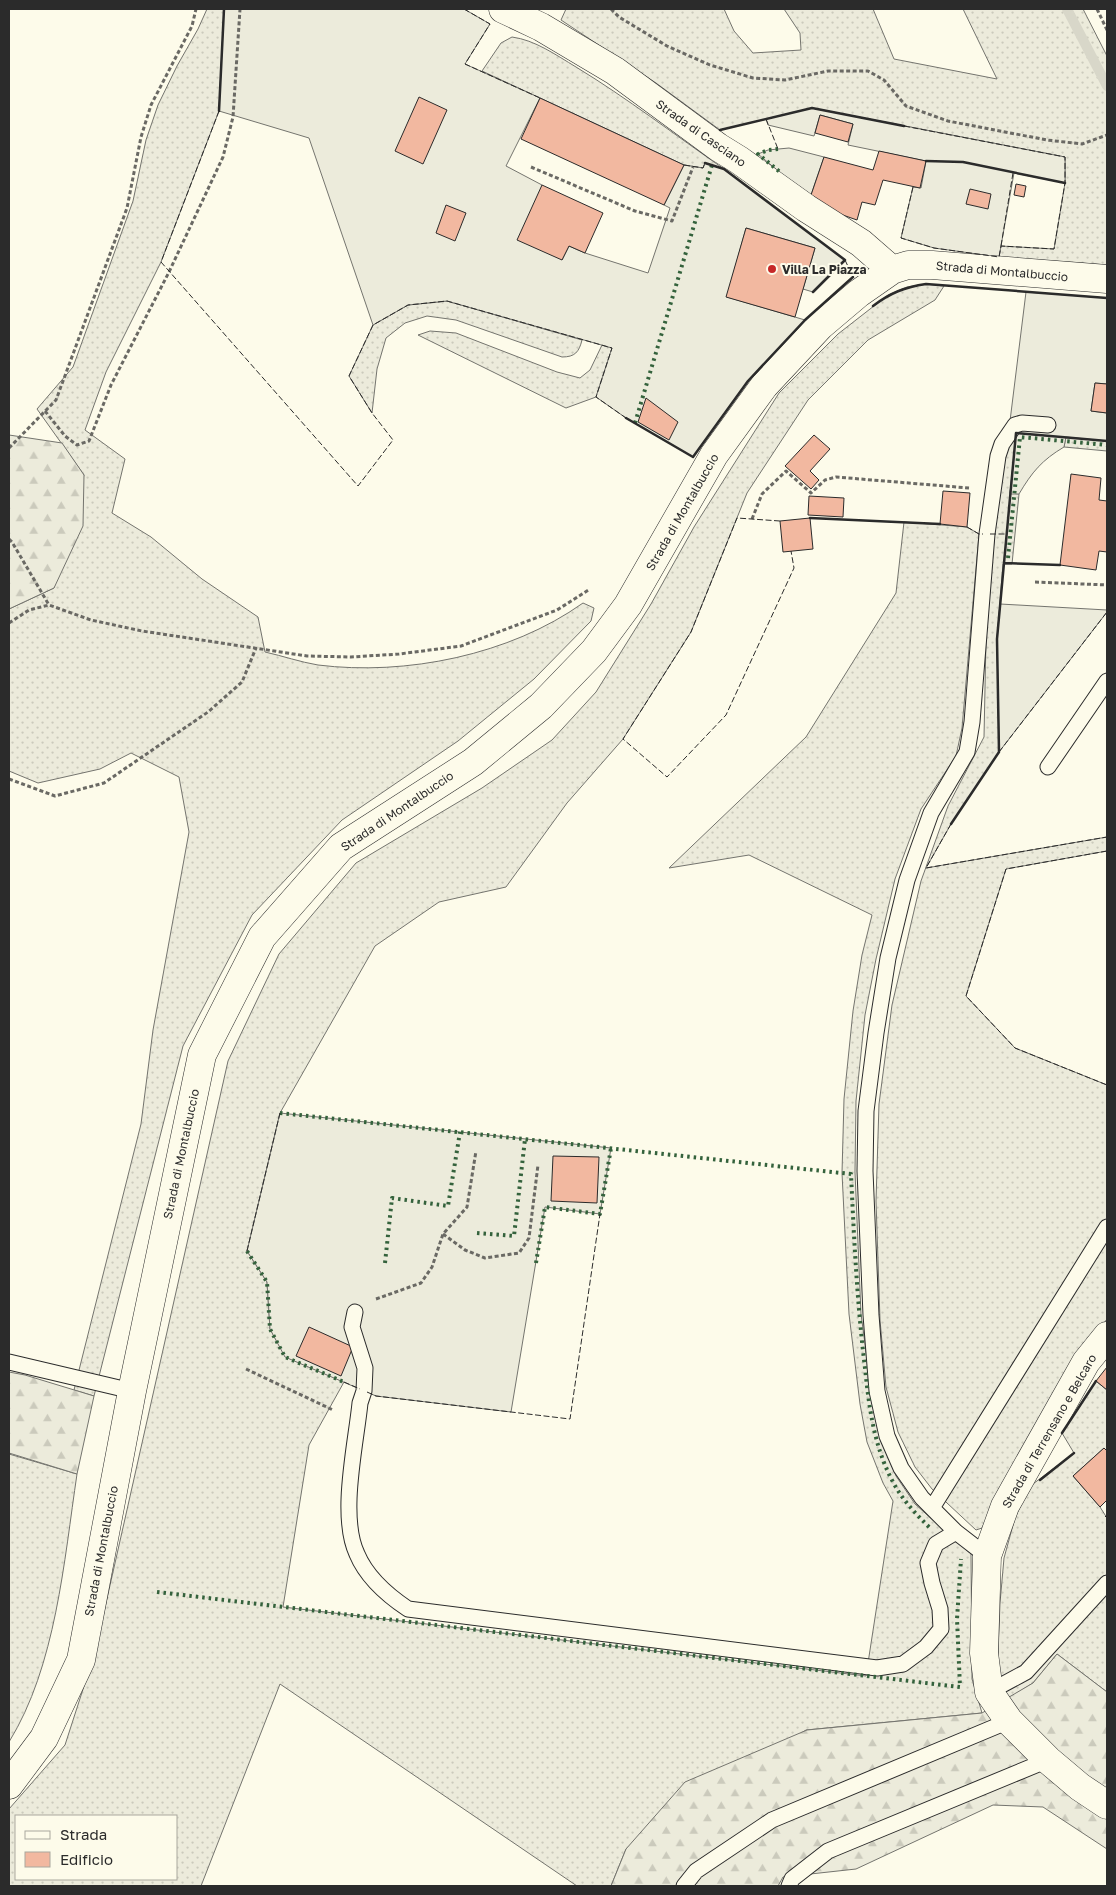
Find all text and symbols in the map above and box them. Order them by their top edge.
street label: Strada di Casciano [653,96,749,170]
street label: Strada di Montalbuccio [935,258,1069,284]
place label: Villa La Piazza [782,262,866,277]
marker: Villa La Piazza [766,263,778,275]
street label: Strada di Montalbuccio [642,451,722,573]
street label: Strada di Montalbuccio [338,768,456,854]
street label: Strada di Montalbuccio [160,1088,202,1220]
street label: Strada di Terrensano e Belcaro [999,1351,1099,1511]
street label: Strada di Montalbuccio [81,1484,121,1618]
legend [15,1815,178,1880]
text: Strada [60,1825,107,1843]
text: Edificio [60,1850,113,1868]

